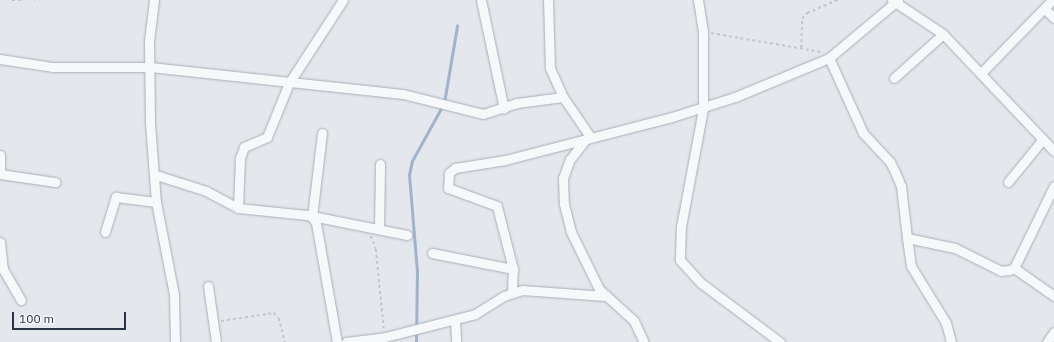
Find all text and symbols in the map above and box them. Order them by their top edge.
scale bar [14,304,128,330]
text: 100 m [19,311,54,326]

